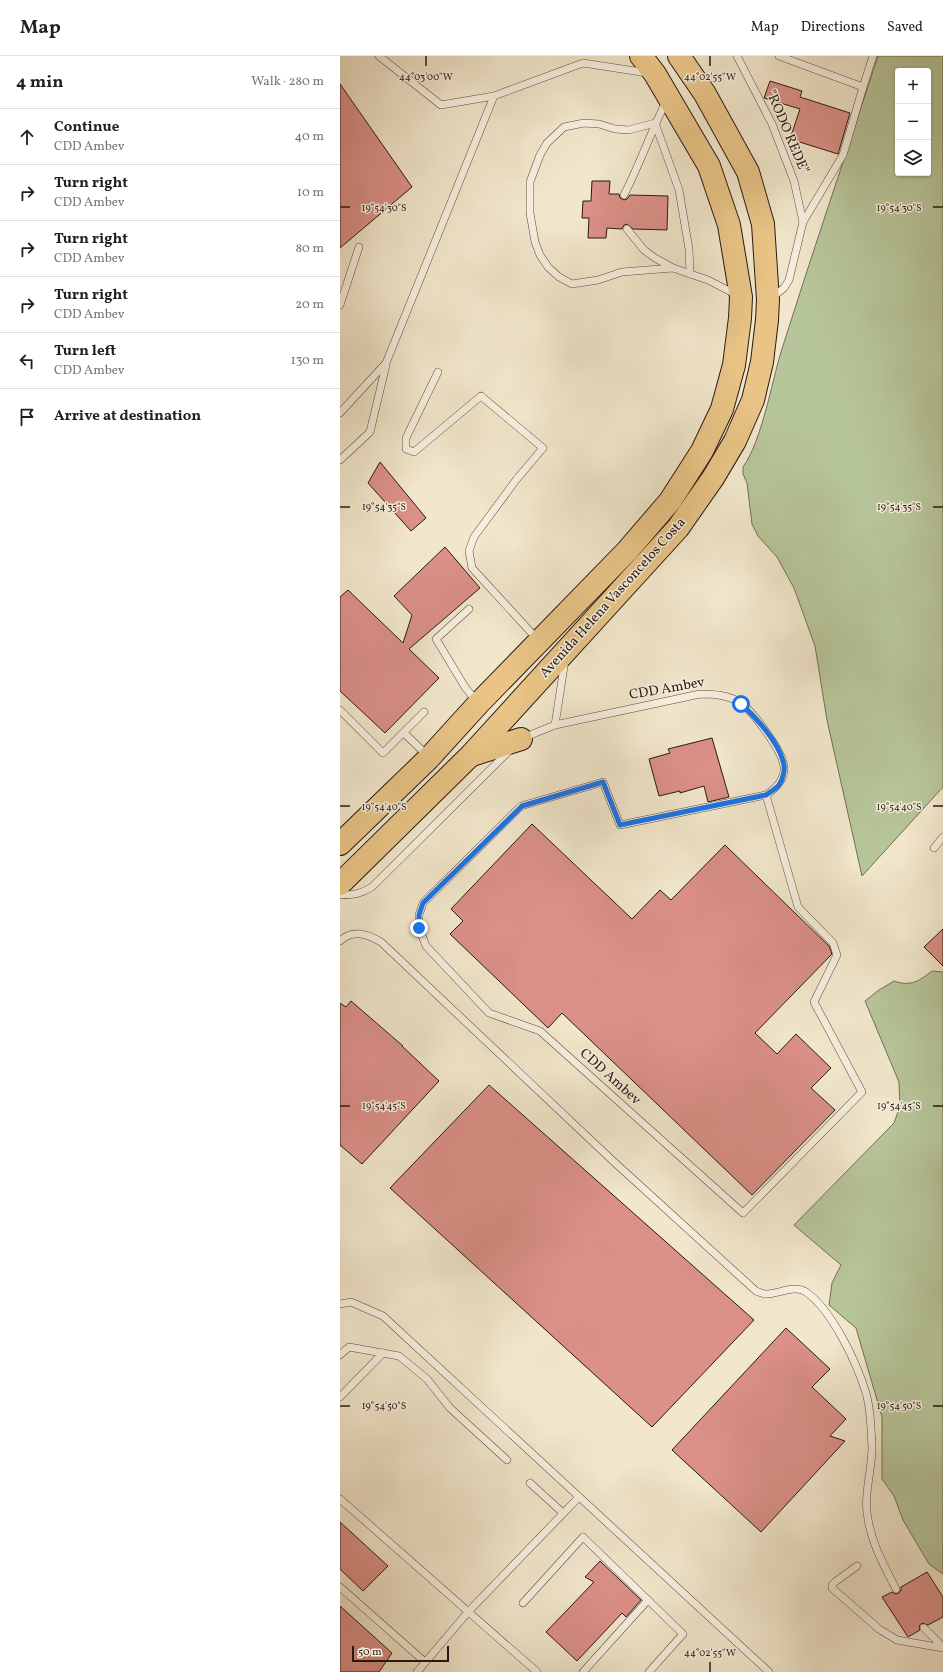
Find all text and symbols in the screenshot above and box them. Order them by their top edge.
text: Map [20,15,61,41]
text: Map [751,18,779,37]
text: Directions [801,18,865,37]
text: Saved [887,18,923,37]
map controls [895,68,931,176]
button: + [895,68,931,104]
text: 44°03'00"W [399,70,453,84]
text: 44°02'55"W [684,70,736,84]
text: 4 min [16,71,63,94]
text: Walk · 280 m [251,73,324,91]
street label: "RODO REDE" [761,87,813,177]
button: − [895,104,931,140]
text: Continue [54,117,119,138]
icon: ahead [16,126,38,148]
text: 40 m [295,128,324,146]
text: CDD Ambev [54,138,125,156]
button: layers [895,140,931,176]
text: Turn right [54,173,128,194]
icon: right [16,182,38,204]
text: 10 m [297,184,324,202]
text: CDD Ambev [54,194,125,212]
text: 19°54'30"S [362,201,406,215]
text: 19°54'30"S [877,201,921,215]
text: Turn right [54,229,128,250]
icon: right [16,238,38,260]
text: 80 m [295,240,324,258]
text: CDD Ambev [54,250,125,268]
text: Turn right [54,285,128,306]
icon: right [16,294,38,316]
text: 20 m [295,296,324,314]
text: CDD Ambev [54,306,125,324]
text: Turn left [54,341,116,362]
icon: left [16,350,38,372]
text: 130 m [291,352,324,370]
text: CDD Ambev [54,362,125,380]
icon: arrive [16,406,38,428]
text: Arrive at destination [54,406,201,427]
text: 19°54'35"S [362,500,406,514]
text: 19°54'35"S [877,500,921,514]
street label: Avenida Helena Vasconcelos Costa [536,514,690,682]
street label: CDD Ambev [628,673,707,705]
route start [732,695,750,713]
text: 19°54'40"S [362,800,406,814]
text: 19°54'40"S [877,800,921,814]
route end [410,919,428,937]
street label: CDD Ambev [575,1044,645,1110]
text: 19°54'45"S [362,1099,406,1113]
text: 19°54'45"S [877,1099,921,1113]
text: 19°54'50"S [362,1399,406,1413]
text: 19°54'50"S [877,1399,921,1413]
scale bar [352,1644,449,1663]
text: 50 m [358,1645,382,1660]
text: 44°02'55"W [684,1646,736,1660]

